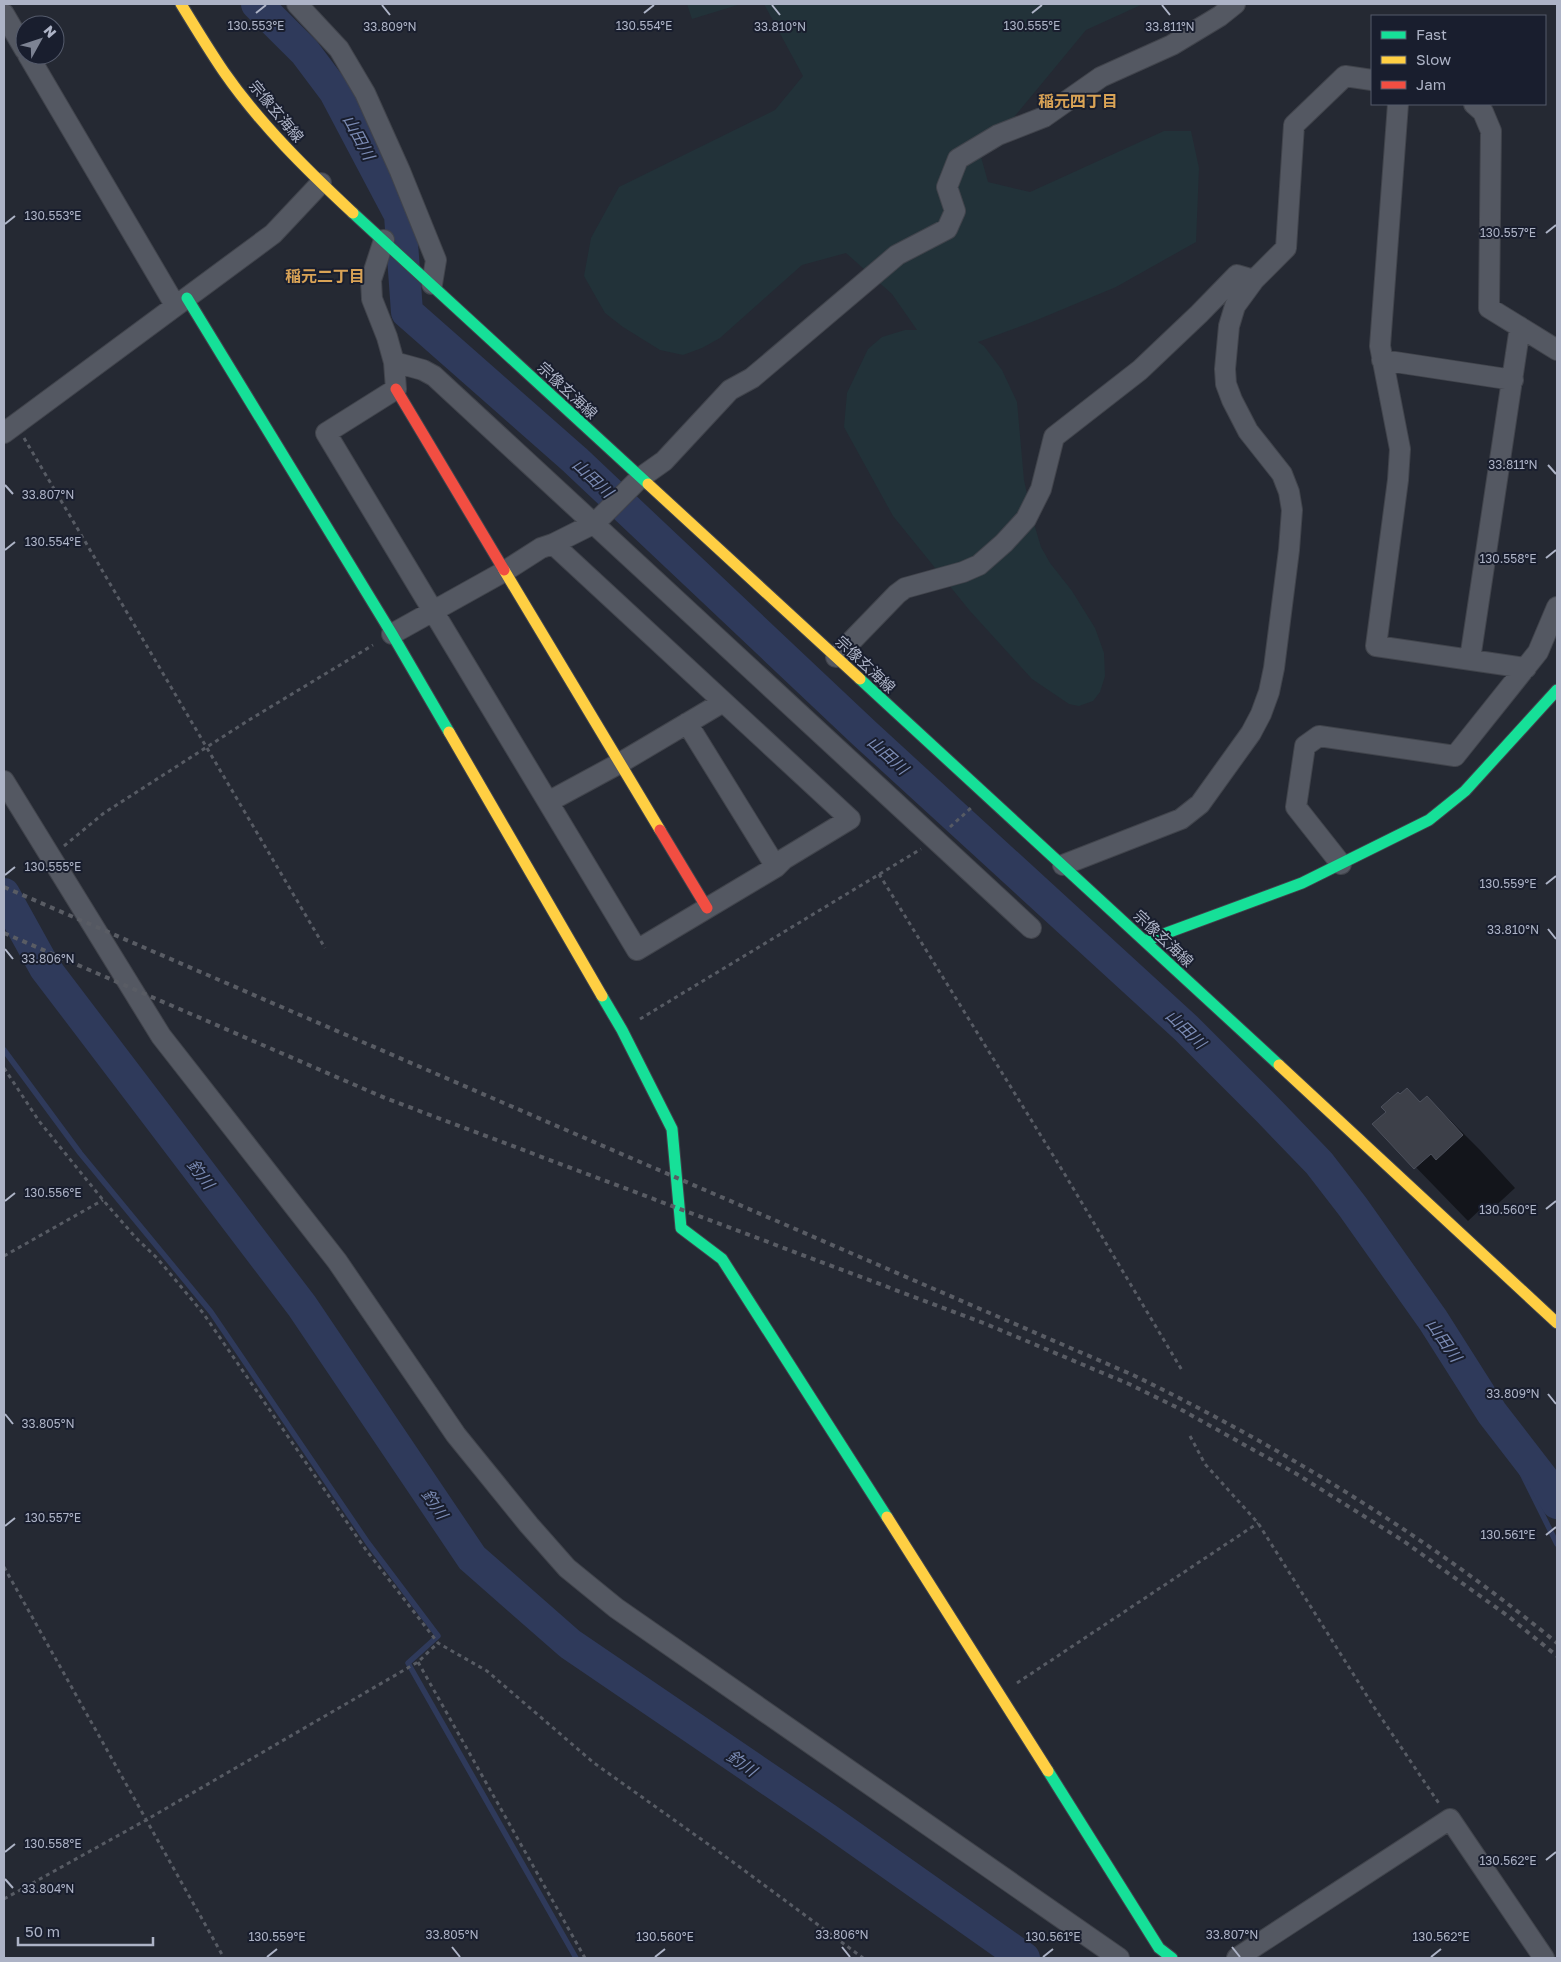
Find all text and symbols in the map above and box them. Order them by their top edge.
north arrow [15,15,65,65]
legend [1371,15,1546,105]
text: 130.553°E [228,18,284,33]
text: 130.554°E [616,18,672,33]
text: 130.555°E [1004,18,1060,33]
text: 33.809°N [363,19,417,34]
text: 33.810°N [754,19,806,34]
text: 33.811°N [1145,19,1195,34]
text: N [40,22,60,41]
text: Fast [1416,25,1447,43]
text: Slow [1416,50,1451,68]
text: Jam [1416,75,1446,93]
street label: 宗像玄海線 [246,76,308,146]
district label: 稲元四丁目 [1038,91,1118,111]
water label: 山田川 [339,111,380,165]
text: 130.553°E [25,208,81,223]
text: 130.557°E [1480,225,1536,240]
district label: 稲元二丁目 [285,266,365,286]
street label: 宗像玄海線 [534,358,602,422]
water label: 山田川 [569,454,619,503]
text: 33.811°N [1488,457,1538,472]
text: 33.807°N [22,487,74,502]
text: 130.554°E [25,534,81,549]
text: 130.558°E [1479,551,1537,566]
street label: 宗像玄海線 [832,632,900,696]
water label: 山田川 [863,732,914,780]
text: 130.555°E [25,859,81,874]
text: 130.559°E [1479,876,1537,891]
street label: 宗像玄海線 [1130,906,1198,970]
text: 33.810°N [1487,922,1539,937]
text: 33.806°N [21,951,75,966]
water label: 山田川 [1162,1005,1212,1054]
water label: 釣川 [183,1155,220,1194]
text: 130.556°E [24,1185,82,1200]
text: 130.560°E [1479,1202,1537,1217]
water label: 山田川 [1422,1315,1467,1367]
text: 33.809°N [1486,1386,1540,1401]
text: 33.805°N [21,1416,75,1431]
water label: 釣川 [418,1485,453,1525]
text: 130.557°E [25,1510,81,1525]
text: 130.561°E [1481,1527,1535,1542]
water label: 釣川 [723,1746,762,1782]
text: 130.558°E [24,1836,82,1851]
text: 130.562°E [1479,1853,1537,1868]
text: 33.804°N [22,1881,74,1896]
scale bar [18,1914,152,1946]
text: 50 m [25,1922,60,1940]
text: 33.805°N [425,1927,479,1942]
text: 33.806°N [815,1927,869,1942]
text: 33.807°N [1206,1927,1258,1942]
text: 130.559°E [248,1929,306,1944]
text: 130.560°E [636,1929,694,1944]
text: 130.561°E [1026,1929,1080,1944]
text: 130.562°E [1412,1929,1470,1944]

